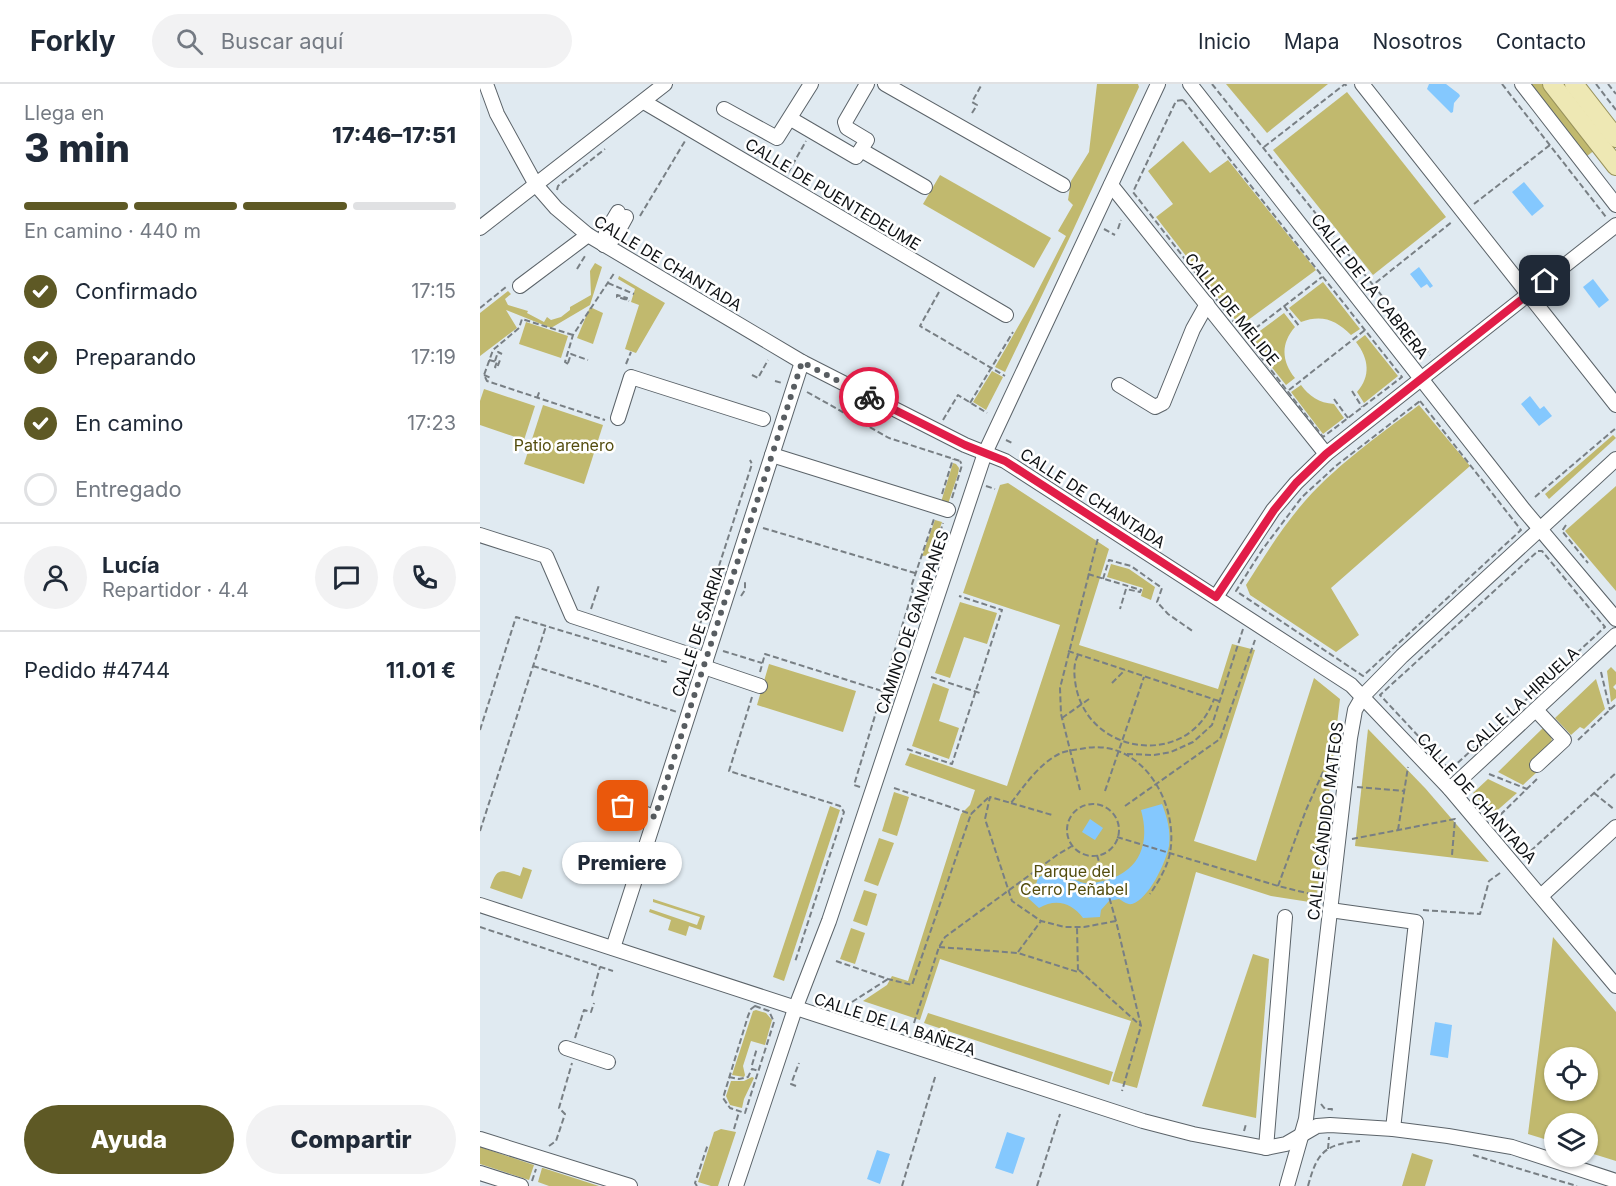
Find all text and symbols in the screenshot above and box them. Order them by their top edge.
search box [152,14,572,68]
text: Forkly [30,24,116,58]
icon: search [173,25,206,58]
text: Buscar aquí [221,28,343,54]
text: Inicio [1198,29,1251,54]
text: Mapa [1284,29,1339,54]
text: Nosotros [1372,29,1463,54]
text: Contacto [1496,29,1586,54]
text: Llega en [24,101,104,125]
text: 17:46–17:51 [332,122,456,148]
text: 3 min [24,124,130,171]
street label: CALLE DE PUENTEDEUME [742,134,924,254]
street label: CALLE DE LA CABRERA [1307,209,1433,363]
street label: CALLE DE CHANTADA [590,211,746,315]
text: En camino · 440 m [24,219,201,243]
street label: CALLE DE MELIDE [1181,249,1283,369]
pin [1519,255,1570,306]
icon: home [1528,264,1561,297]
icon: check [24,275,57,308]
text: Confirmado [75,278,198,304]
text: 17:15 [411,279,456,303]
icon: check [24,341,57,374]
text: Preparando [75,344,196,370]
text: 17:19 [411,345,456,369]
courier [839,367,899,427]
icon: bike [853,381,886,414]
icon: check [24,407,57,440]
text: En camino [75,410,183,436]
text: 17:23 [407,411,456,435]
park label: Patio arenero [514,435,614,455]
street label: CALLE DE CHANTADA [1017,444,1169,552]
text: Entregado [75,476,182,502]
street label: CAMINO DE GANAPANES [871,527,953,717]
button: person [24,546,87,609]
button: chat [315,546,378,609]
button: phone [393,546,456,609]
text: Lucía [102,552,160,578]
street label: CALLE DE SARRIA [667,563,729,699]
text: Repartidor · 4.4 [102,578,249,602]
street label: CALLE LA HIRUELA [1461,642,1583,758]
text: Pedido #4744 [24,657,170,683]
text: 11.01 € [386,657,456,683]
street label: CALLE CÁNDIDO MATEOS [1303,721,1347,921]
street label: CALLE DE CHANTADA [1413,729,1541,867]
pin [597,780,648,831]
icon: bag [606,789,639,822]
callout: Premiere [563,842,683,884]
text: Premiere [578,851,666,875]
park label: Parque del Cerro Peñabel [1020,861,1128,899]
street label: CALLE DE LA BAÑEZA [811,988,979,1060]
map controls [1544,1047,1598,1167]
button: locate [1544,1047,1598,1101]
button: Ayuda [24,1105,234,1174]
button: Compartir [246,1105,456,1174]
button: layers [1544,1113,1598,1167]

